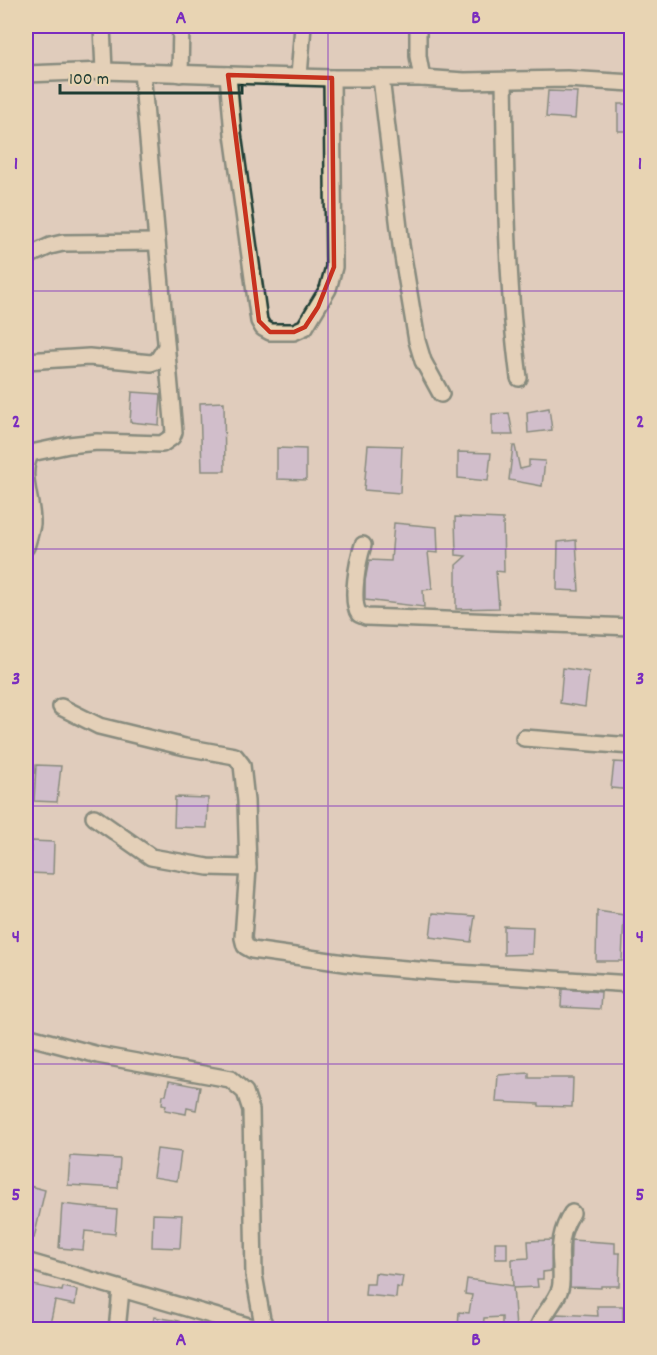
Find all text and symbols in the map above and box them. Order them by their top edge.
text: A [176,5,187,33]
text: B [471,5,481,33]
scale bar [60,57,242,95]
text: 100 m [69,68,109,93]
text: 1 [14,151,18,179]
text: 1 [638,151,642,179]
text: 2 [12,409,20,437]
text: 2 [636,409,644,437]
text: 3 [12,666,20,694]
text: 3 [636,666,644,694]
text: 4 [12,924,20,952]
text: 4 [636,924,644,952]
text: 5 [11,1182,21,1210]
text: 5 [635,1182,645,1210]
text: A [176,1327,187,1355]
text: B [471,1327,481,1355]

